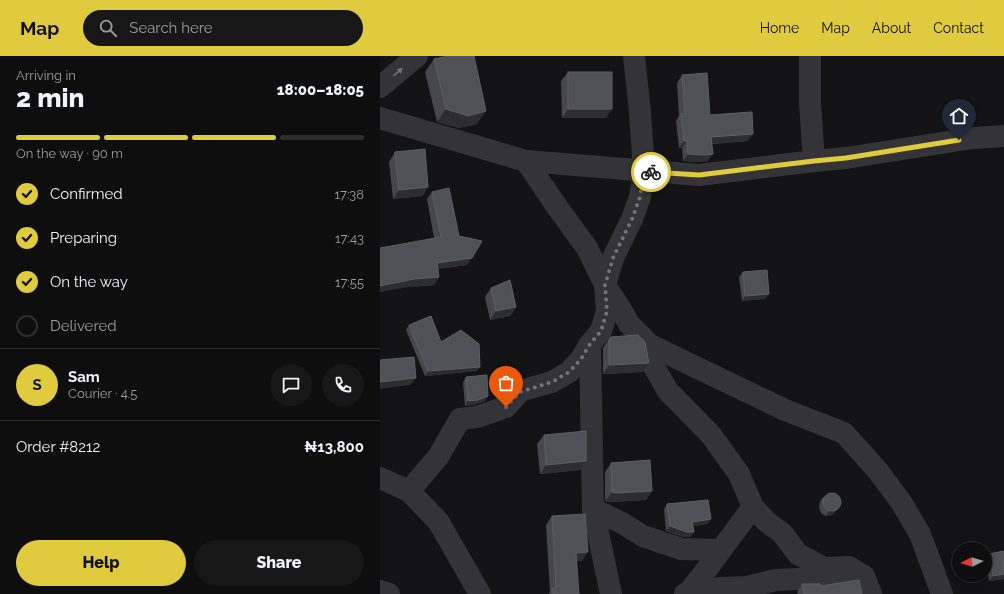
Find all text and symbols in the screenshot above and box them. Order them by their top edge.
search box [83,10,363,46]
text: Map [20,17,59,39]
icon: search [97,17,119,39]
text: Search here [129,19,213,37]
text: Home [760,20,799,36]
text: Map [821,20,850,36]
text: About [872,20,911,36]
text: Contact [933,20,984,36]
one-way arrow [393,67,404,76]
text: Arriving in [16,68,76,83]
text: 18:00–18:05 [277,81,364,99]
text: 2 min [16,83,84,113]
pin [942,99,976,140]
icon: home [948,105,970,127]
text: On the way · 90 m [16,146,123,161]
courier [631,152,671,192]
icon: bike [640,161,662,183]
icon: check [16,183,38,205]
text: Confirmed [50,185,123,203]
text: 17:38 [334,187,364,202]
icon: check [16,227,38,249]
text: Preparing [50,229,117,247]
text: 17:43 [335,231,364,246]
icon: check [16,271,38,293]
text: On the way [50,273,128,291]
text: 17:55 [335,275,364,290]
text: Delivered [50,317,117,335]
button: chat [270,364,312,406]
button: phone [322,364,364,406]
pin [489,366,523,407]
text: Sam [68,368,100,386]
icon: bag [495,372,517,394]
text: S [32,376,42,394]
text: Courier · 4.5 [68,386,137,401]
text: Order #8212 [16,438,100,456]
text: ₦13,800 [304,438,364,456]
button: Help [16,540,186,586]
button: Share [194,540,364,586]
north arrow [952,542,992,582]
map controls [952,542,992,582]

